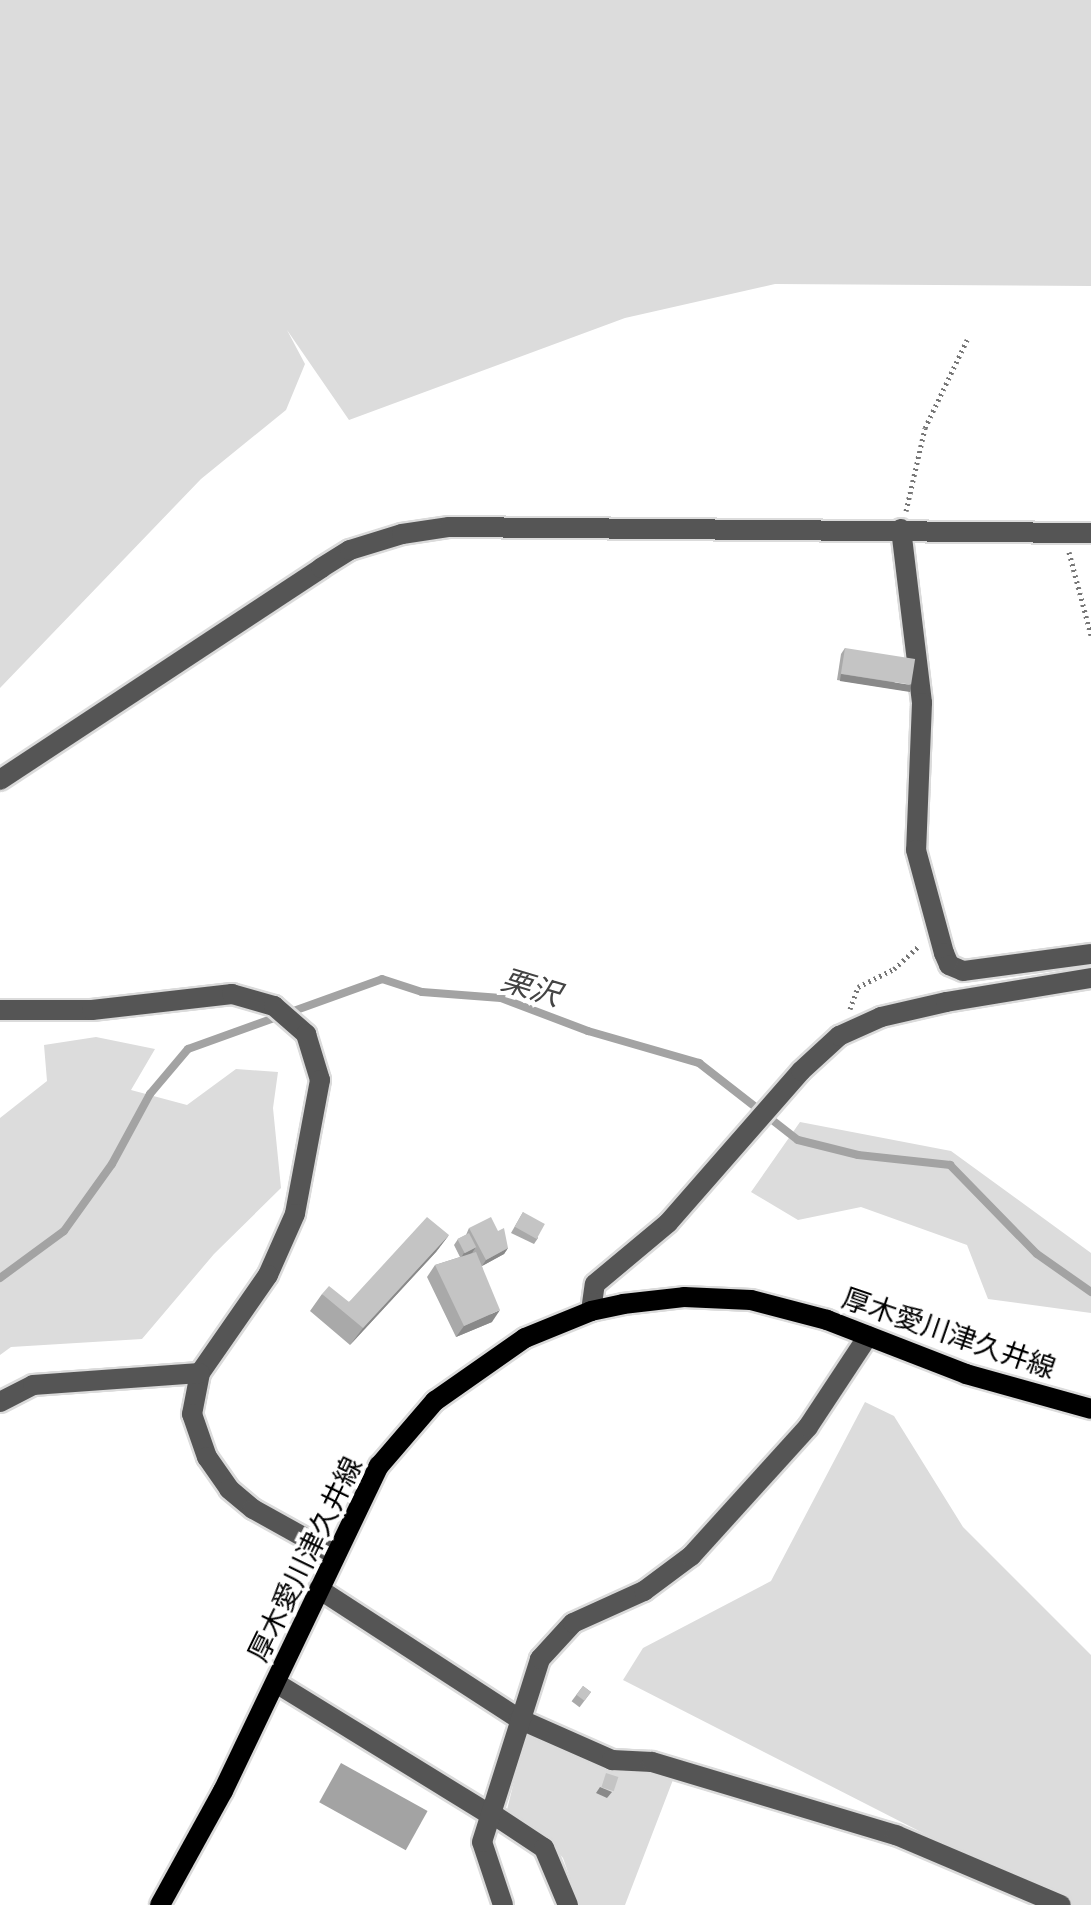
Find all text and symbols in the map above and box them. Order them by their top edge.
water label: 栗沢 [497,961,565,1013]
street label: 厚木愛川津久井線 [838,1281,1060,1385]
street label: 厚木愛川津久井線 [241,1451,369,1667]

